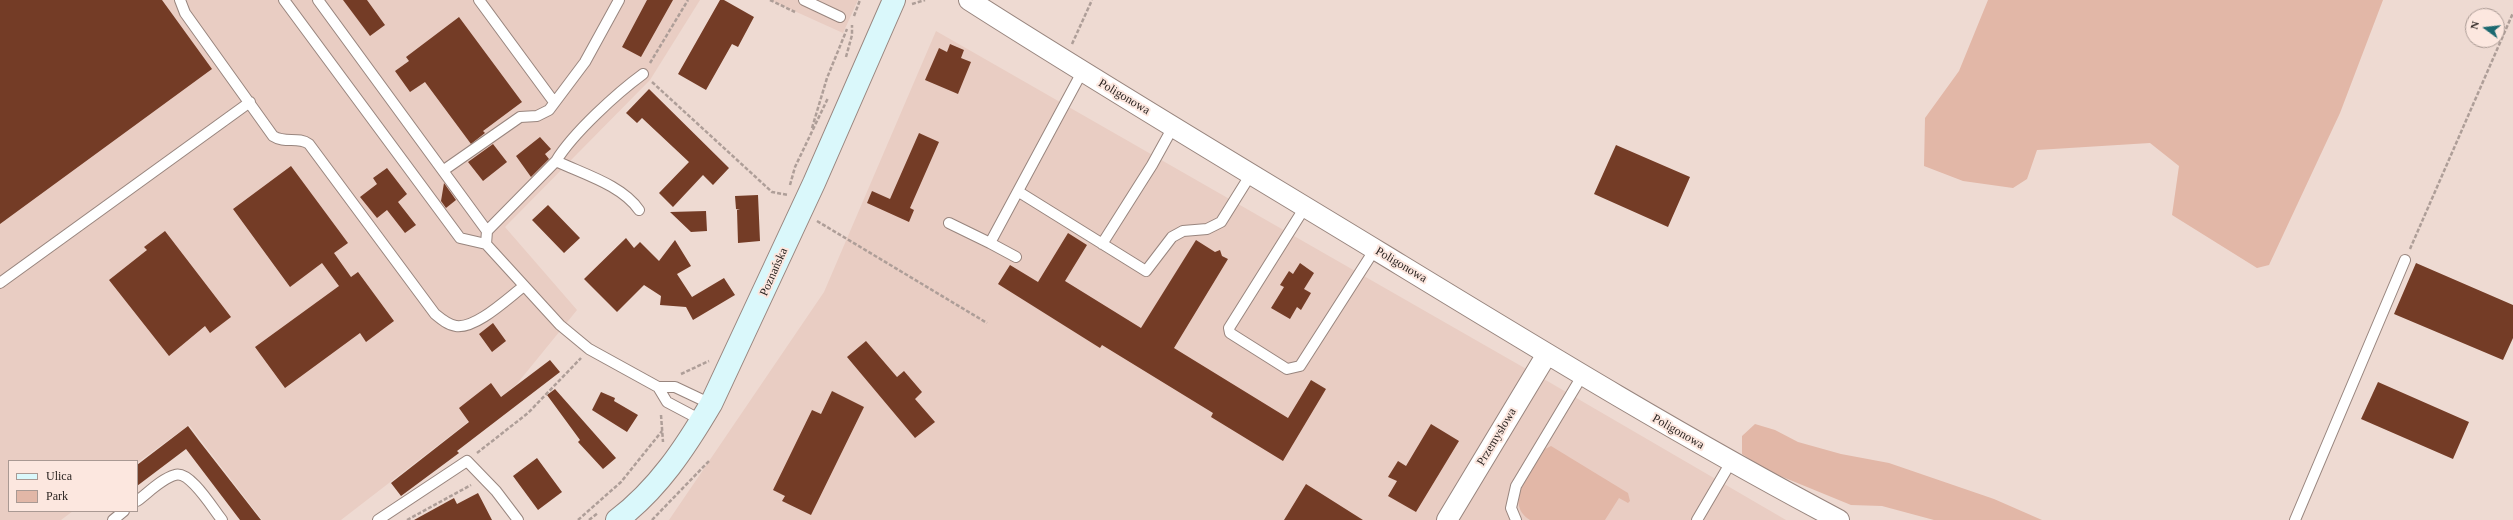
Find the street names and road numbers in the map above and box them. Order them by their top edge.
street label: Poligonowa [1096,76,1152,118]
street label: Poligonowa [1373,244,1429,286]
street label: Poznańska [757,246,791,298]
street label: Przemysłowa [1474,406,1520,468]
street label: Poligonowa [1650,411,1706,453]

